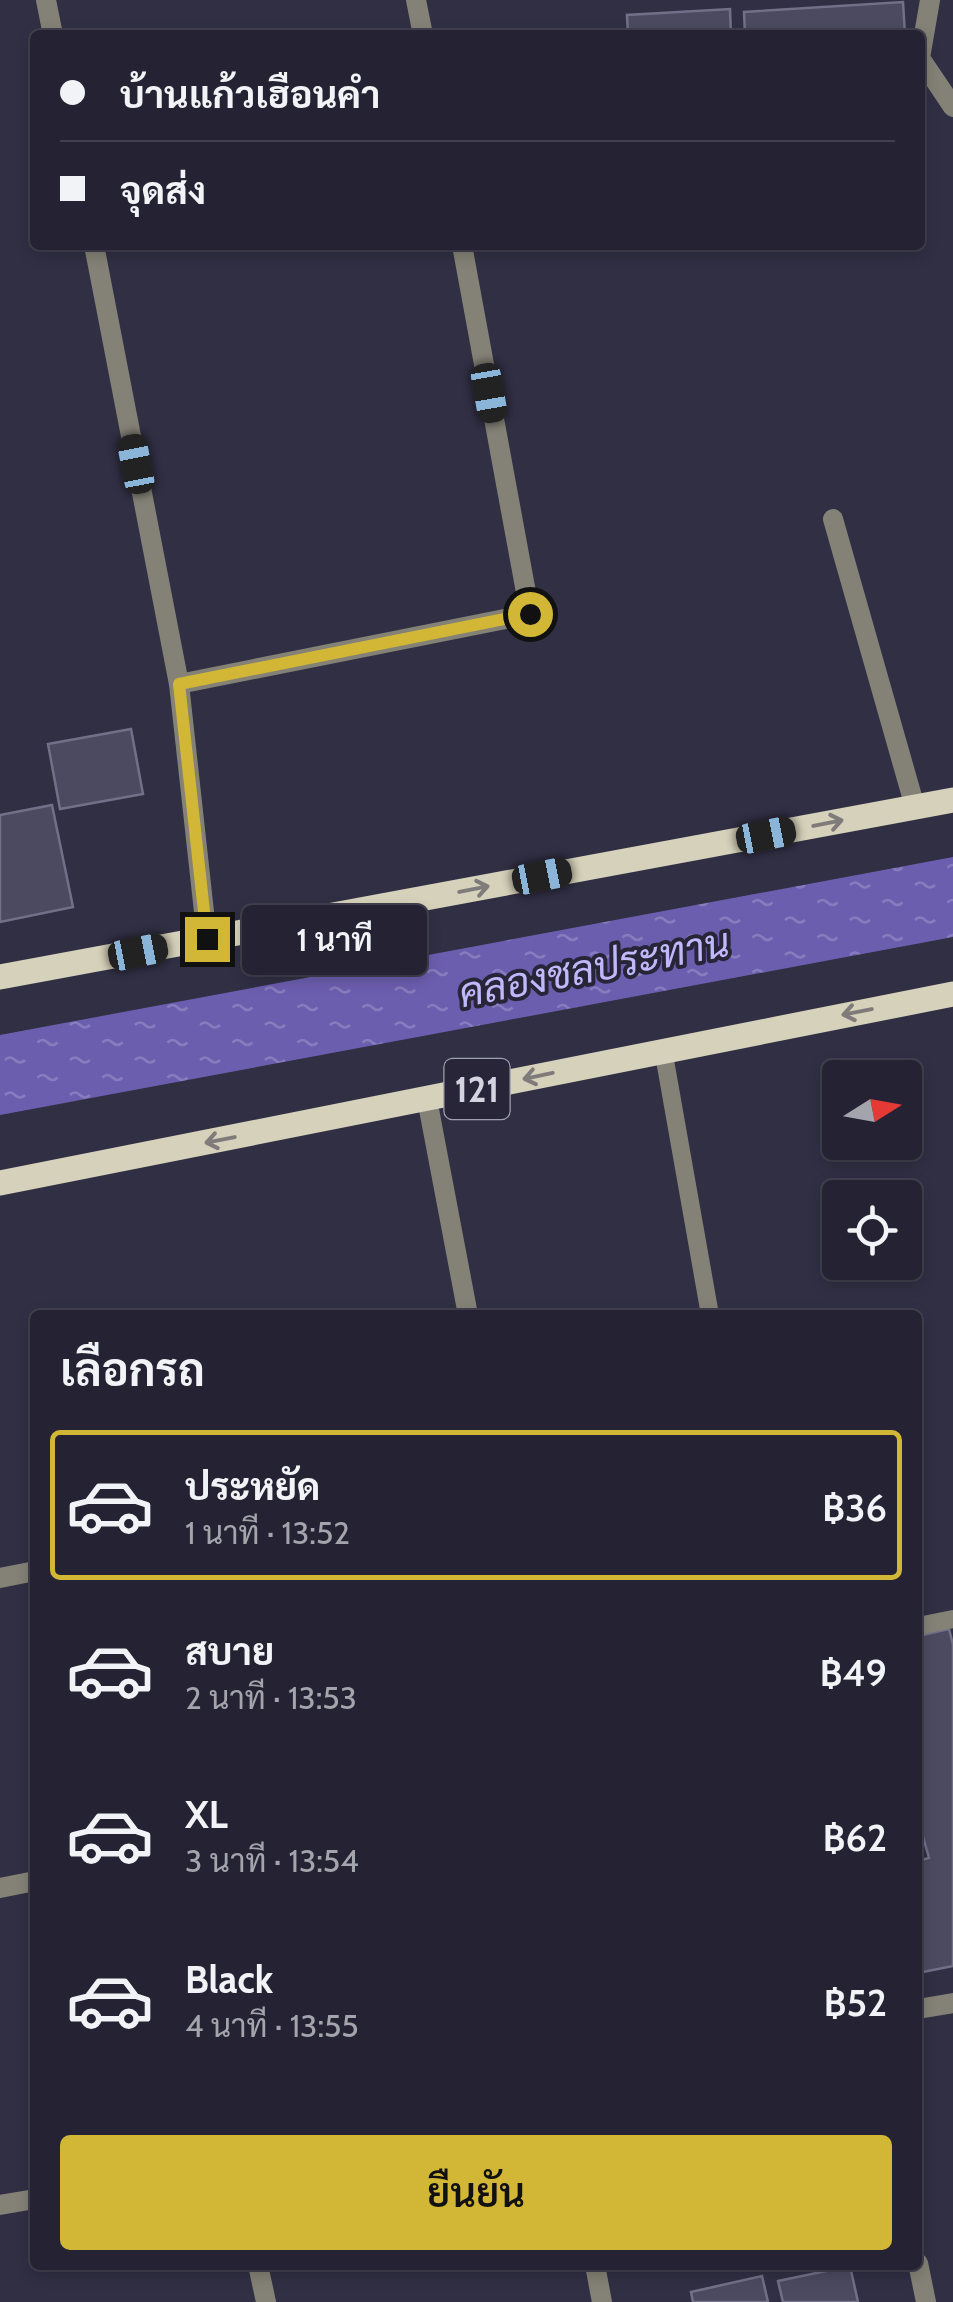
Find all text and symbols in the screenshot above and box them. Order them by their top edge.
text: บ้านแก้วเฮือนคำ [120,71,380,118]
text: จุดส่ง [120,167,206,214]
car [469,361,509,425]
car [116,432,156,496]
route start [508,592,553,637]
one-way arrow [812,813,844,832]
car [734,815,798,855]
car [510,856,574,896]
one-way arrow [458,879,490,898]
callout: 1 นาที [242,904,427,974]
route end [185,917,230,962]
water label: คลองชลประทาน [455,917,733,1017]
text: 1 นาที [296,920,373,959]
car [106,932,170,972]
one-way arrow [842,1004,874,1023]
road number: 121 [444,1059,510,1119]
north arrow [822,1060,922,1160]
map controls [822,1060,922,1280]
one-way arrow [523,1067,555,1086]
one-way arrow [205,1131,237,1150]
button: locate [822,1180,922,1280]
text: เลือกรถ [60,1343,205,1397]
icon: car [65,1460,155,1550]
text: ประหยัด [185,1463,320,1510]
text: ฿36 [822,1484,887,1531]
text: 1 นาที · 13:52 [185,1513,350,1552]
icon: car [65,1625,155,1715]
text: สบาย [185,1628,274,1675]
text: ฿49 [820,1649,887,1696]
text: 2 นาที · 13:53 [185,1678,357,1717]
icon: car [65,1790,155,1880]
text: XL [185,1791,228,1838]
text: ฿62 [823,1814,887,1861]
text: 3 นาที · 13:54 [185,1841,359,1880]
icon: car [65,1955,155,2045]
text: Black [185,1956,273,2003]
text: ฿52 [824,1979,887,2026]
text: 4 นาที · 13:55 [185,2006,359,2045]
button: ยืนยัน [60,2135,892,2250]

